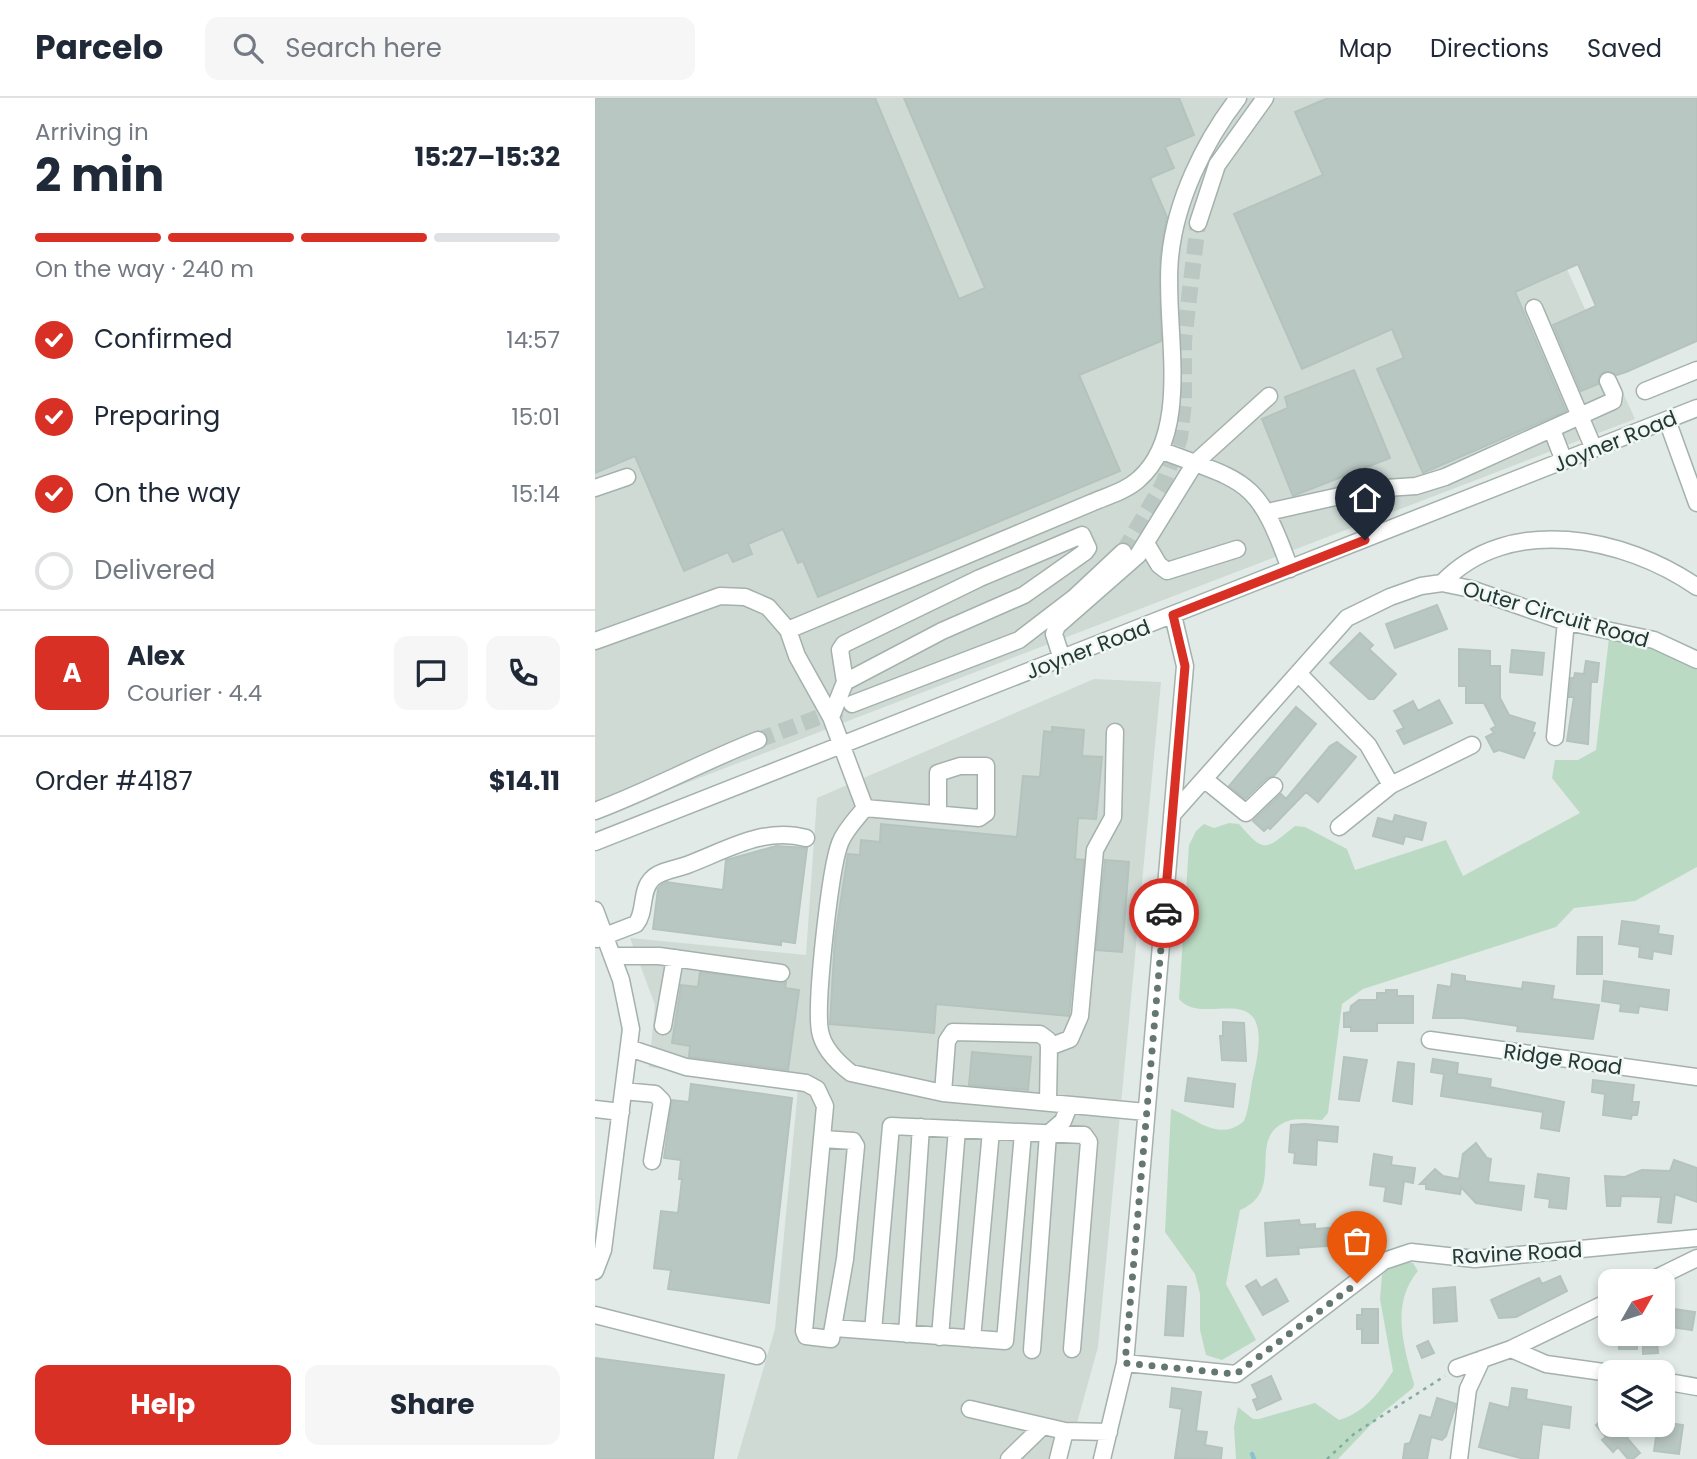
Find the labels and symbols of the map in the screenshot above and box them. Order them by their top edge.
street label: Joyner Road [1549,403,1681,479]
pin [1335,468,1395,540]
street label: Outer Circuit Road [1459,574,1653,654]
street label: Joyner Road [1022,612,1154,686]
courier [1129,878,1199,948]
street label: Ridge Road [1502,1036,1624,1082]
pin [1327,1211,1387,1283]
street label: Ravine Road [1451,1235,1583,1271]
north arrow [1598,1269,1675,1346]

